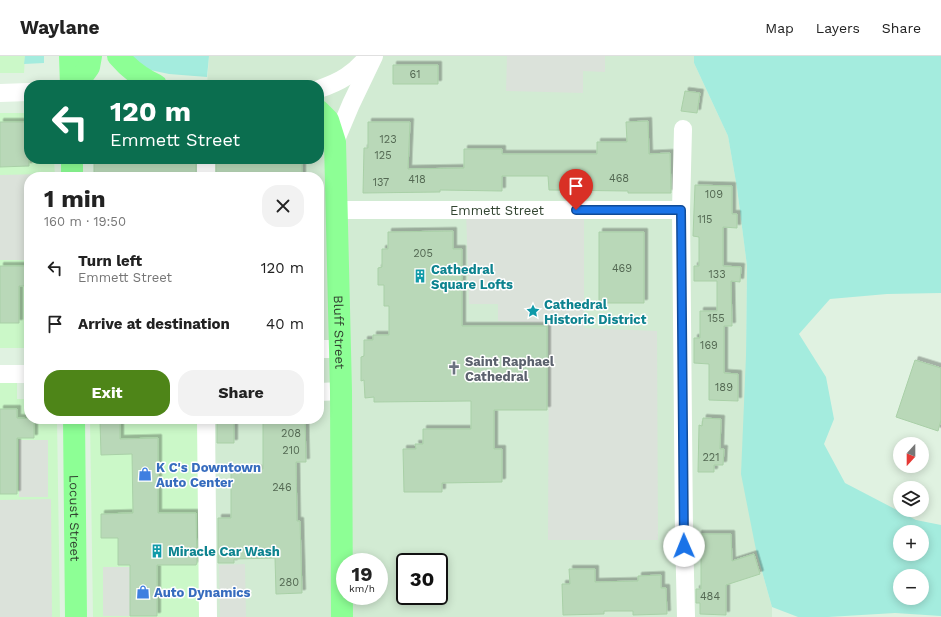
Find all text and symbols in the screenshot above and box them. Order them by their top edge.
text: Waylane [20,16,99,39]
text: Map [765,20,794,36]
text: Layers [816,20,860,36]
text: Share [882,20,921,36]
house number: 61 [410,68,420,81]
text: 120 m [110,95,191,128]
icon: left [44,96,96,148]
text: Emmett Street [110,129,240,150]
house number: 123 [379,133,397,146]
house number: 125 [374,149,392,162]
pin [559,169,593,210]
house number: 468 [609,172,629,185]
house number: 418 [408,173,426,186]
icon: arrive [565,175,587,197]
house number: 137 [373,176,389,189]
text: 1 min [44,185,106,213]
button: close [262,185,304,227]
house number: 109 [705,188,723,201]
street label: Emmett Street [450,203,545,218]
house number: 115 [698,213,712,226]
text: 160 m · 19:50 [44,214,126,229]
house number: 205 [413,247,433,260]
text: Turn left [78,252,142,270]
icon: left [44,257,66,279]
text: 120 m [261,259,304,277]
place label: Cathedral Square Lofts [431,262,513,292]
house number: 469 [612,262,632,275]
building icon: Cathedral Square Lofts [412,268,428,284]
house number: 133 [708,268,726,281]
text: Emmett Street [78,270,172,285]
street label: Bluff Street [331,295,348,370]
place label: Cathedral Historic District [544,297,647,327]
place icon: Cathedral Historic District [525,303,541,319]
house number: 155 [707,312,725,325]
icon: arrive [44,313,66,335]
text: Arrive at destination [78,315,230,333]
text: 40 m [266,315,304,333]
house number: 169 [700,339,718,352]
place label: Saint Raphael Cathedral [465,354,555,384]
church icon: Saint Raphael Cathedral [446,360,462,376]
button: Exit [44,370,170,416]
button: Share [178,370,304,416]
house number: 189 [715,381,733,394]
house number: 208 [281,427,301,440]
north arrow [893,437,929,473]
map controls [893,437,929,605]
house number: 210 [282,444,300,457]
house number: 221 [702,451,720,464]
place label: K C's Downtown Auto Center [156,460,261,490]
shop icon: K C's Downtown Auto Center [137,466,153,482]
street label: Locust Street [67,475,83,562]
house number: 246 [272,481,292,494]
button: layers [893,481,929,517]
position arrow [663,525,705,567]
button: + [893,525,929,561]
building icon: Miracle Car Wash [149,543,165,559]
place label: Miracle Car Wash [168,544,280,559]
speed limit sign: 30 [396,553,448,605]
text: 19 [352,562,372,586]
button: − [893,569,929,605]
house number: 280 [279,576,299,589]
text: km/h [349,583,375,594]
shop icon: Auto Dynamics [135,584,151,600]
place label: Auto Dynamics [154,585,251,600]
house number: 484 [700,590,720,603]

